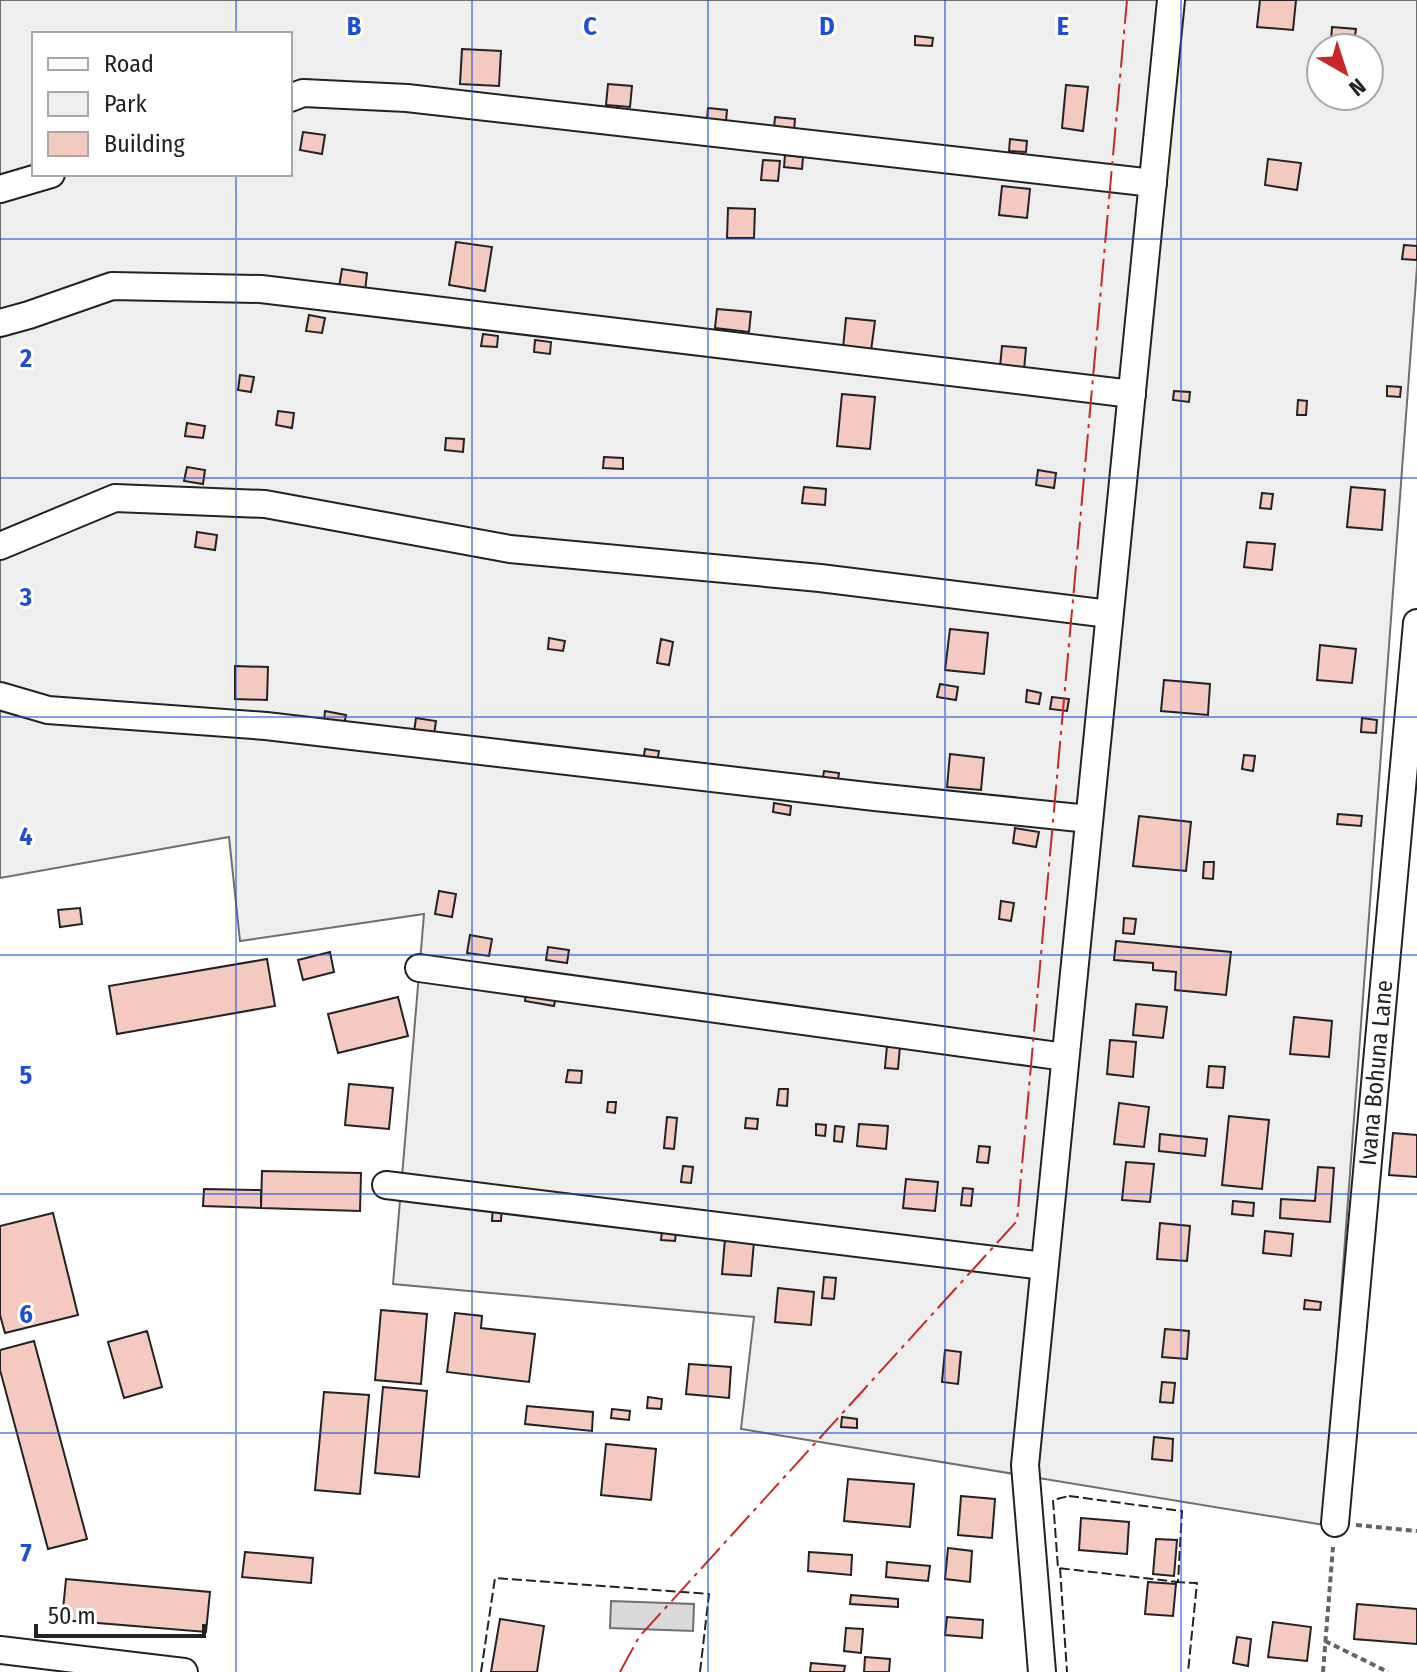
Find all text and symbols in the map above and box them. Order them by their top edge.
text: B [347,11,362,42]
text: C [583,11,597,42]
text: D [819,11,835,42]
text: E [1057,11,1069,42]
legend [32,32,292,176]
north arrow [1305,32,1385,112]
text: Road [104,50,154,78]
text: N [1344,73,1371,102]
text: Park [104,90,147,118]
text: Building [104,130,186,158]
text: 2 [19,343,32,374]
text: 3 [19,582,32,613]
text: 4 [19,821,33,852]
street label: Ivana Bohuna Lane [1354,979,1398,1167]
text: 5 [20,1060,33,1091]
text: 6 [19,1299,33,1330]
text: 7 [20,1538,32,1569]
scale bar [36,1588,204,1638]
text: 50 m [48,1602,96,1630]

